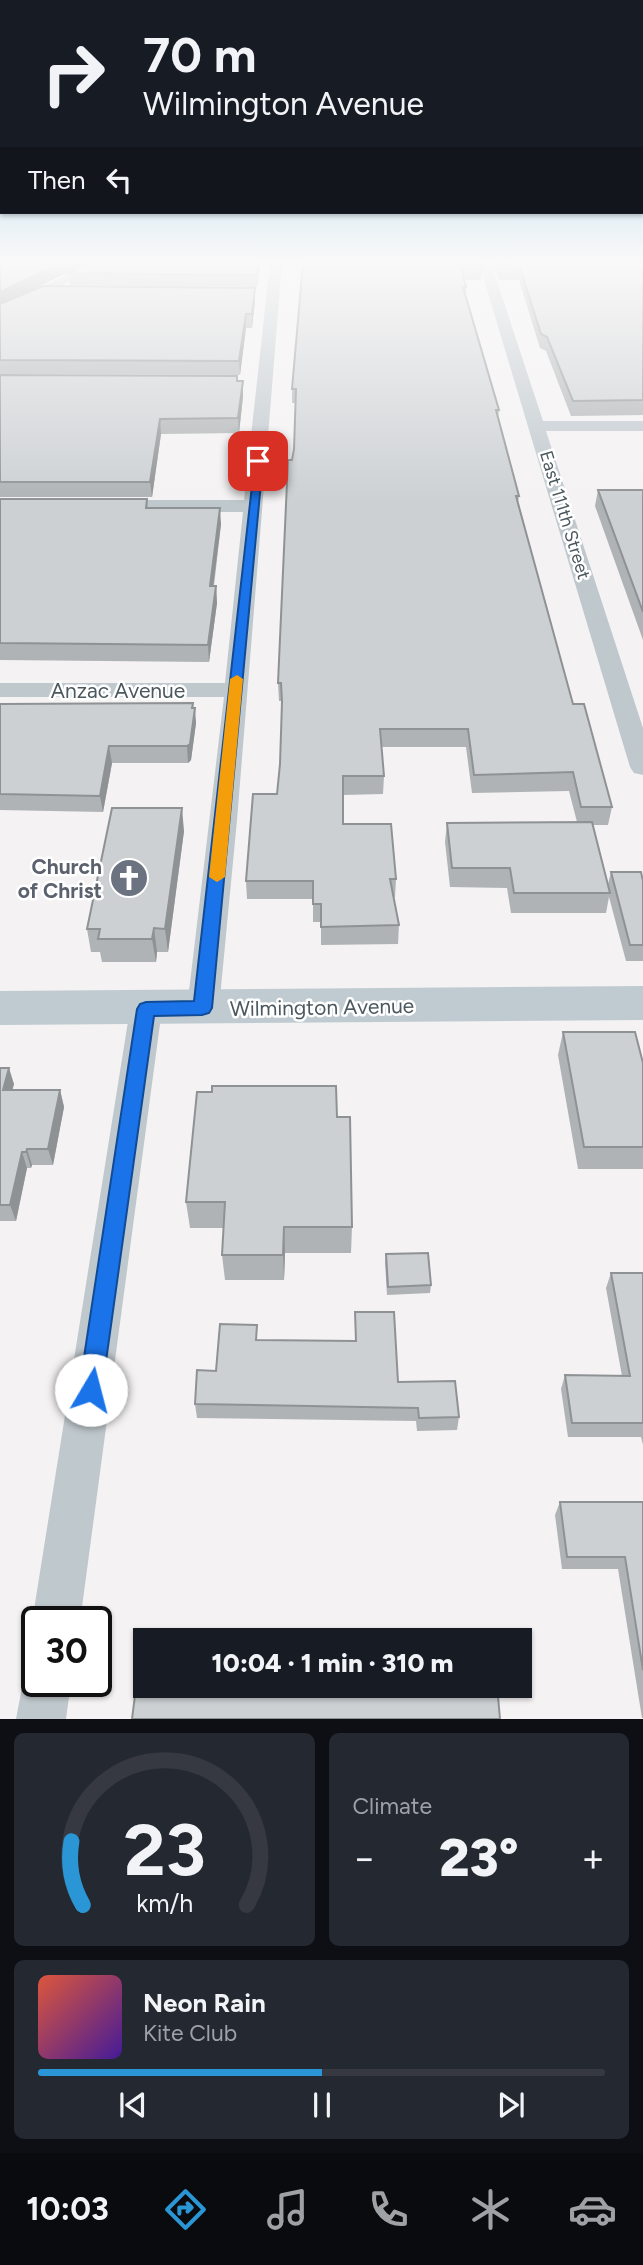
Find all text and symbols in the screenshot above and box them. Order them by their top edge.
text: 70 m [143,25,256,84]
icon: right [28,28,119,119]
text: Wilmington Avenue [143,85,424,123]
icon: left [100,161,138,199]
text: Then [28,164,86,196]
pin [228,431,288,491]
icon: arrive [239,442,277,480]
street label: East 111th Street [535,448,595,582]
street label: Anzac Avenue [51,678,185,703]
place label: Church of Christ [18,854,102,903]
church icon: Church of Christ [108,857,150,899]
street label: Wilmington Avenue [230,993,414,1021]
position arrow [54,1353,128,1427]
speed limit sign: 30 [21,1606,112,1697]
text: 10:04 · 1 min · 310 m [212,1647,453,1679]
text: Climate [353,1792,432,1820]
text: 23 [123,1807,206,1894]
text: 23° [439,1827,519,1889]
text: − [353,1835,376,1881]
text: + [581,1835,605,1881]
text: km/h [136,1888,193,1918]
text: Neon Rain [143,1987,266,2019]
text: Kite Club [143,2019,237,2047]
icon: previous [114,2086,152,2124]
icon: pause [303,2086,341,2124]
icon: next [492,2086,530,2124]
icon: directions [161,2185,210,2234]
icon: music [263,2185,312,2234]
icon: phone [364,2185,413,2234]
icon: climate [466,2185,515,2234]
icon: car [568,2185,617,2234]
text: 10:03 [26,2190,109,2228]

